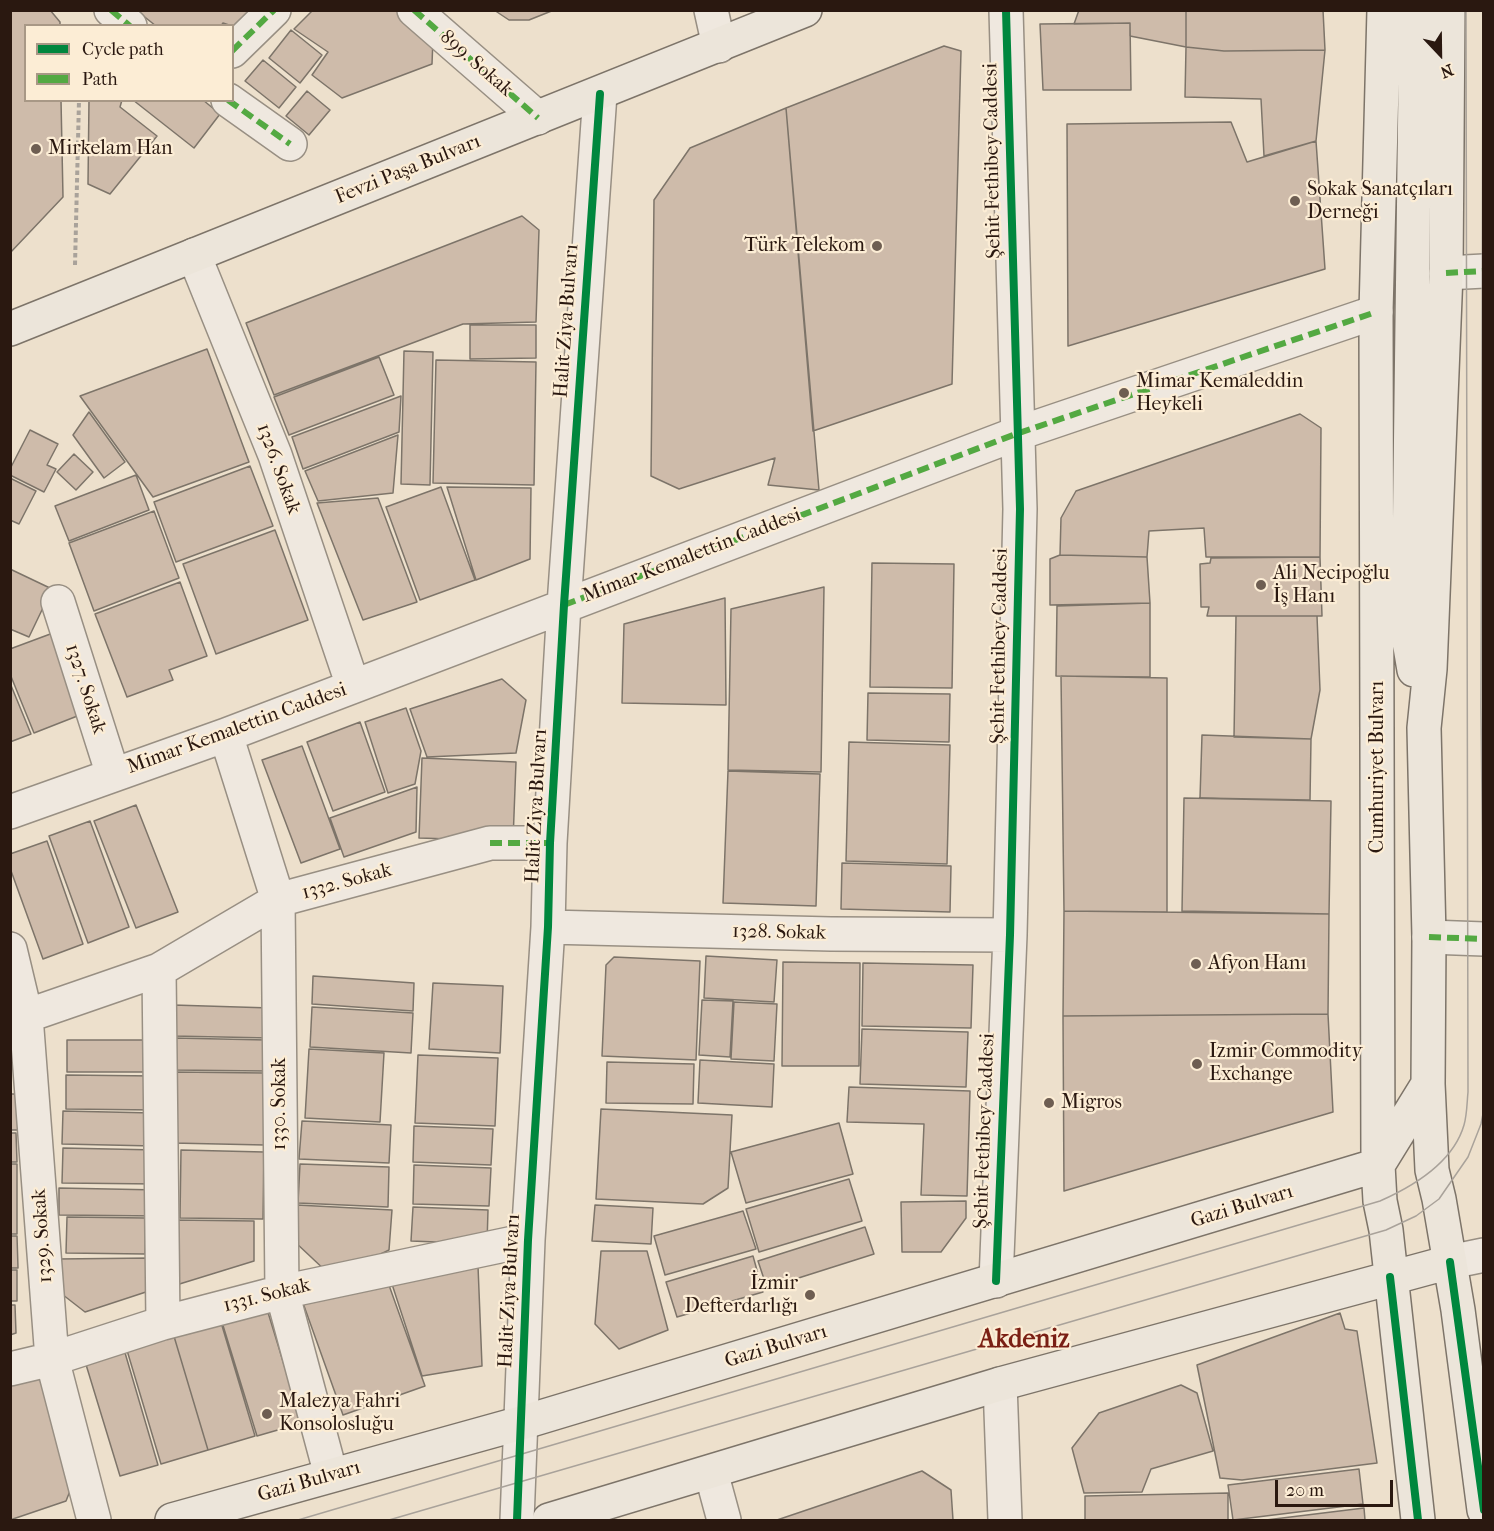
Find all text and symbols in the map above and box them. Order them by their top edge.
legend [24,24,234,102]
north arrow [1410,24,1470,84]
street label: 899. Sokak [434,26,518,102]
text: Cycle path [82,39,163,60]
text: N [1438,60,1456,82]
street label: Şehit Fethibey Caddesi [979,63,1007,259]
text: Path [82,69,118,90]
street label: Fevzi Paşa Bulvarı [332,130,484,210]
place label: Mirkelam Han [48,137,173,161]
marker: Mirkelam Han [29,142,43,156]
place label: Sokak Sanatçıları Derneği [1307,178,1453,225]
marker: Sokak Sanatçıları Derneği [1288,194,1302,208]
place label: Türk Telekom [744,234,865,258]
marker: Türk Telekom [870,239,884,253]
street label: Halit Ziya Bulvarı [550,243,584,399]
place label: Mimar Kemaleddin Heykeli [1136,370,1303,417]
marker: Mimar Kemaleddin Heykeli [1117,386,1131,400]
street label: 1326. Sokak [251,420,305,518]
street label: Mimar Kemalettin Caddesi [579,503,805,609]
street label: Şehit Fethibey Caddesi [986,548,1014,744]
place label: Ali Necipoğlu İş Hanı [1273,562,1390,609]
marker: Ali Necipoğlu İş Hanı [1254,578,1268,592]
street label: 1327. Sokak [59,641,111,737]
street label: Mimar Kemalettin Caddesi [124,678,350,780]
street label: Cumhuriyet Bulvarı [1366,681,1390,853]
street label: Halit Ziya Bulvarı [521,728,553,884]
street label: 1332. Sokak [299,858,395,906]
street label: 1328. Sokak [732,920,826,946]
place label: Afyon Hanı [1208,952,1306,976]
marker: Afyon Hanı [1189,957,1203,971]
street label: Şehit Fethibey Caddesi [970,1033,1000,1229]
place label: Izmir Commodity Exchange [1209,1040,1362,1087]
marker: Izmir Commodity Exchange [1190,1057,1204,1071]
street label: 1330. Sokak [268,1058,292,1150]
place label: Migros [1061,1091,1122,1115]
marker: Migros [1042,1096,1056,1110]
street label: Gazi Bulvarı [1188,1180,1296,1234]
street label: 1329. Sokak [28,1188,58,1284]
street label: Halit Ziya Bulvarı [494,1213,526,1369]
place label: İzmir Defterdarlığı [684,1272,798,1319]
street label: 1331. Sokak [221,1274,313,1318]
marker: İzmir Defterdarlığı [803,1288,817,1302]
street label: Gazi Bulvarı [722,1320,830,1374]
district label: Akdeniz [978,1325,1070,1357]
place label: Malezya Fahri Konsolosluğu [279,1390,400,1437]
marker: Malezya Fahri Konsolosluğu [260,1407,274,1421]
street label: Gazi Bulvarı [255,1456,363,1508]
scale bar [1278,1468,1396,1506]
text: 20 m [1286,1480,1324,1501]

